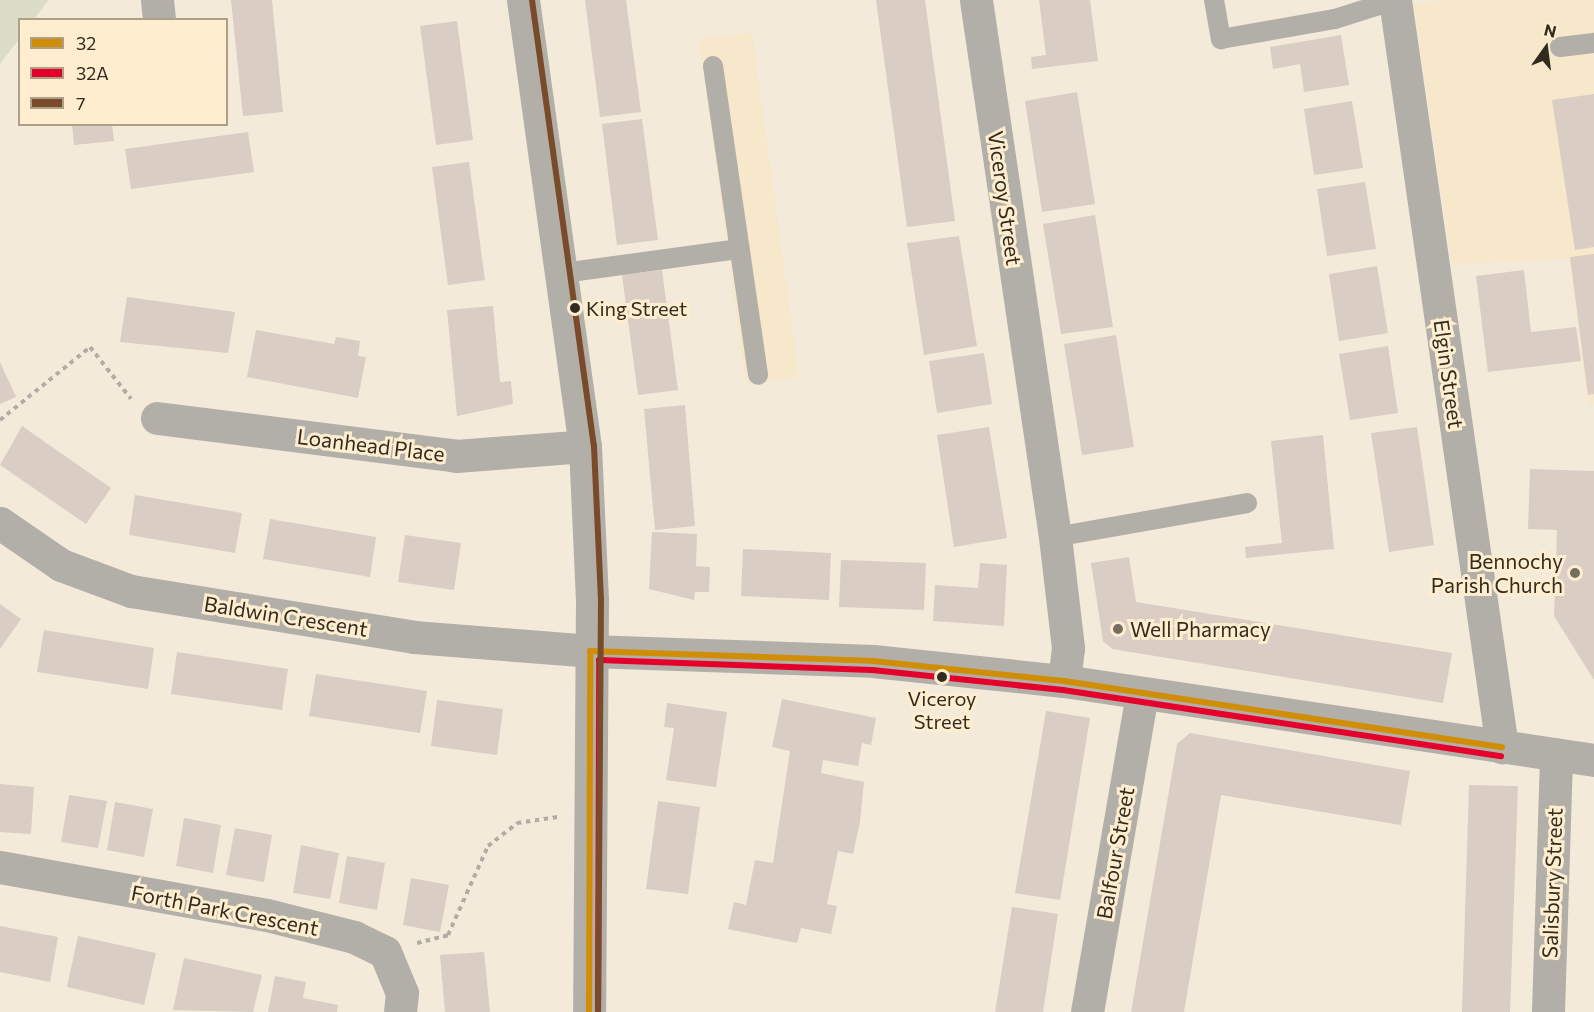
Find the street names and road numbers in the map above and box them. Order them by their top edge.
street label: Viceroy Street [983,129,1027,267]
street label: Elgin Street [1429,318,1469,430]
street label: Loanhead Place [296,423,446,467]
street label: Baldwin Crescent [202,591,370,641]
street label: Balfour Street [1091,785,1139,921]
street label: Salisbury Street [1537,807,1567,959]
street label: Forth Park Crescent [129,879,321,941]

